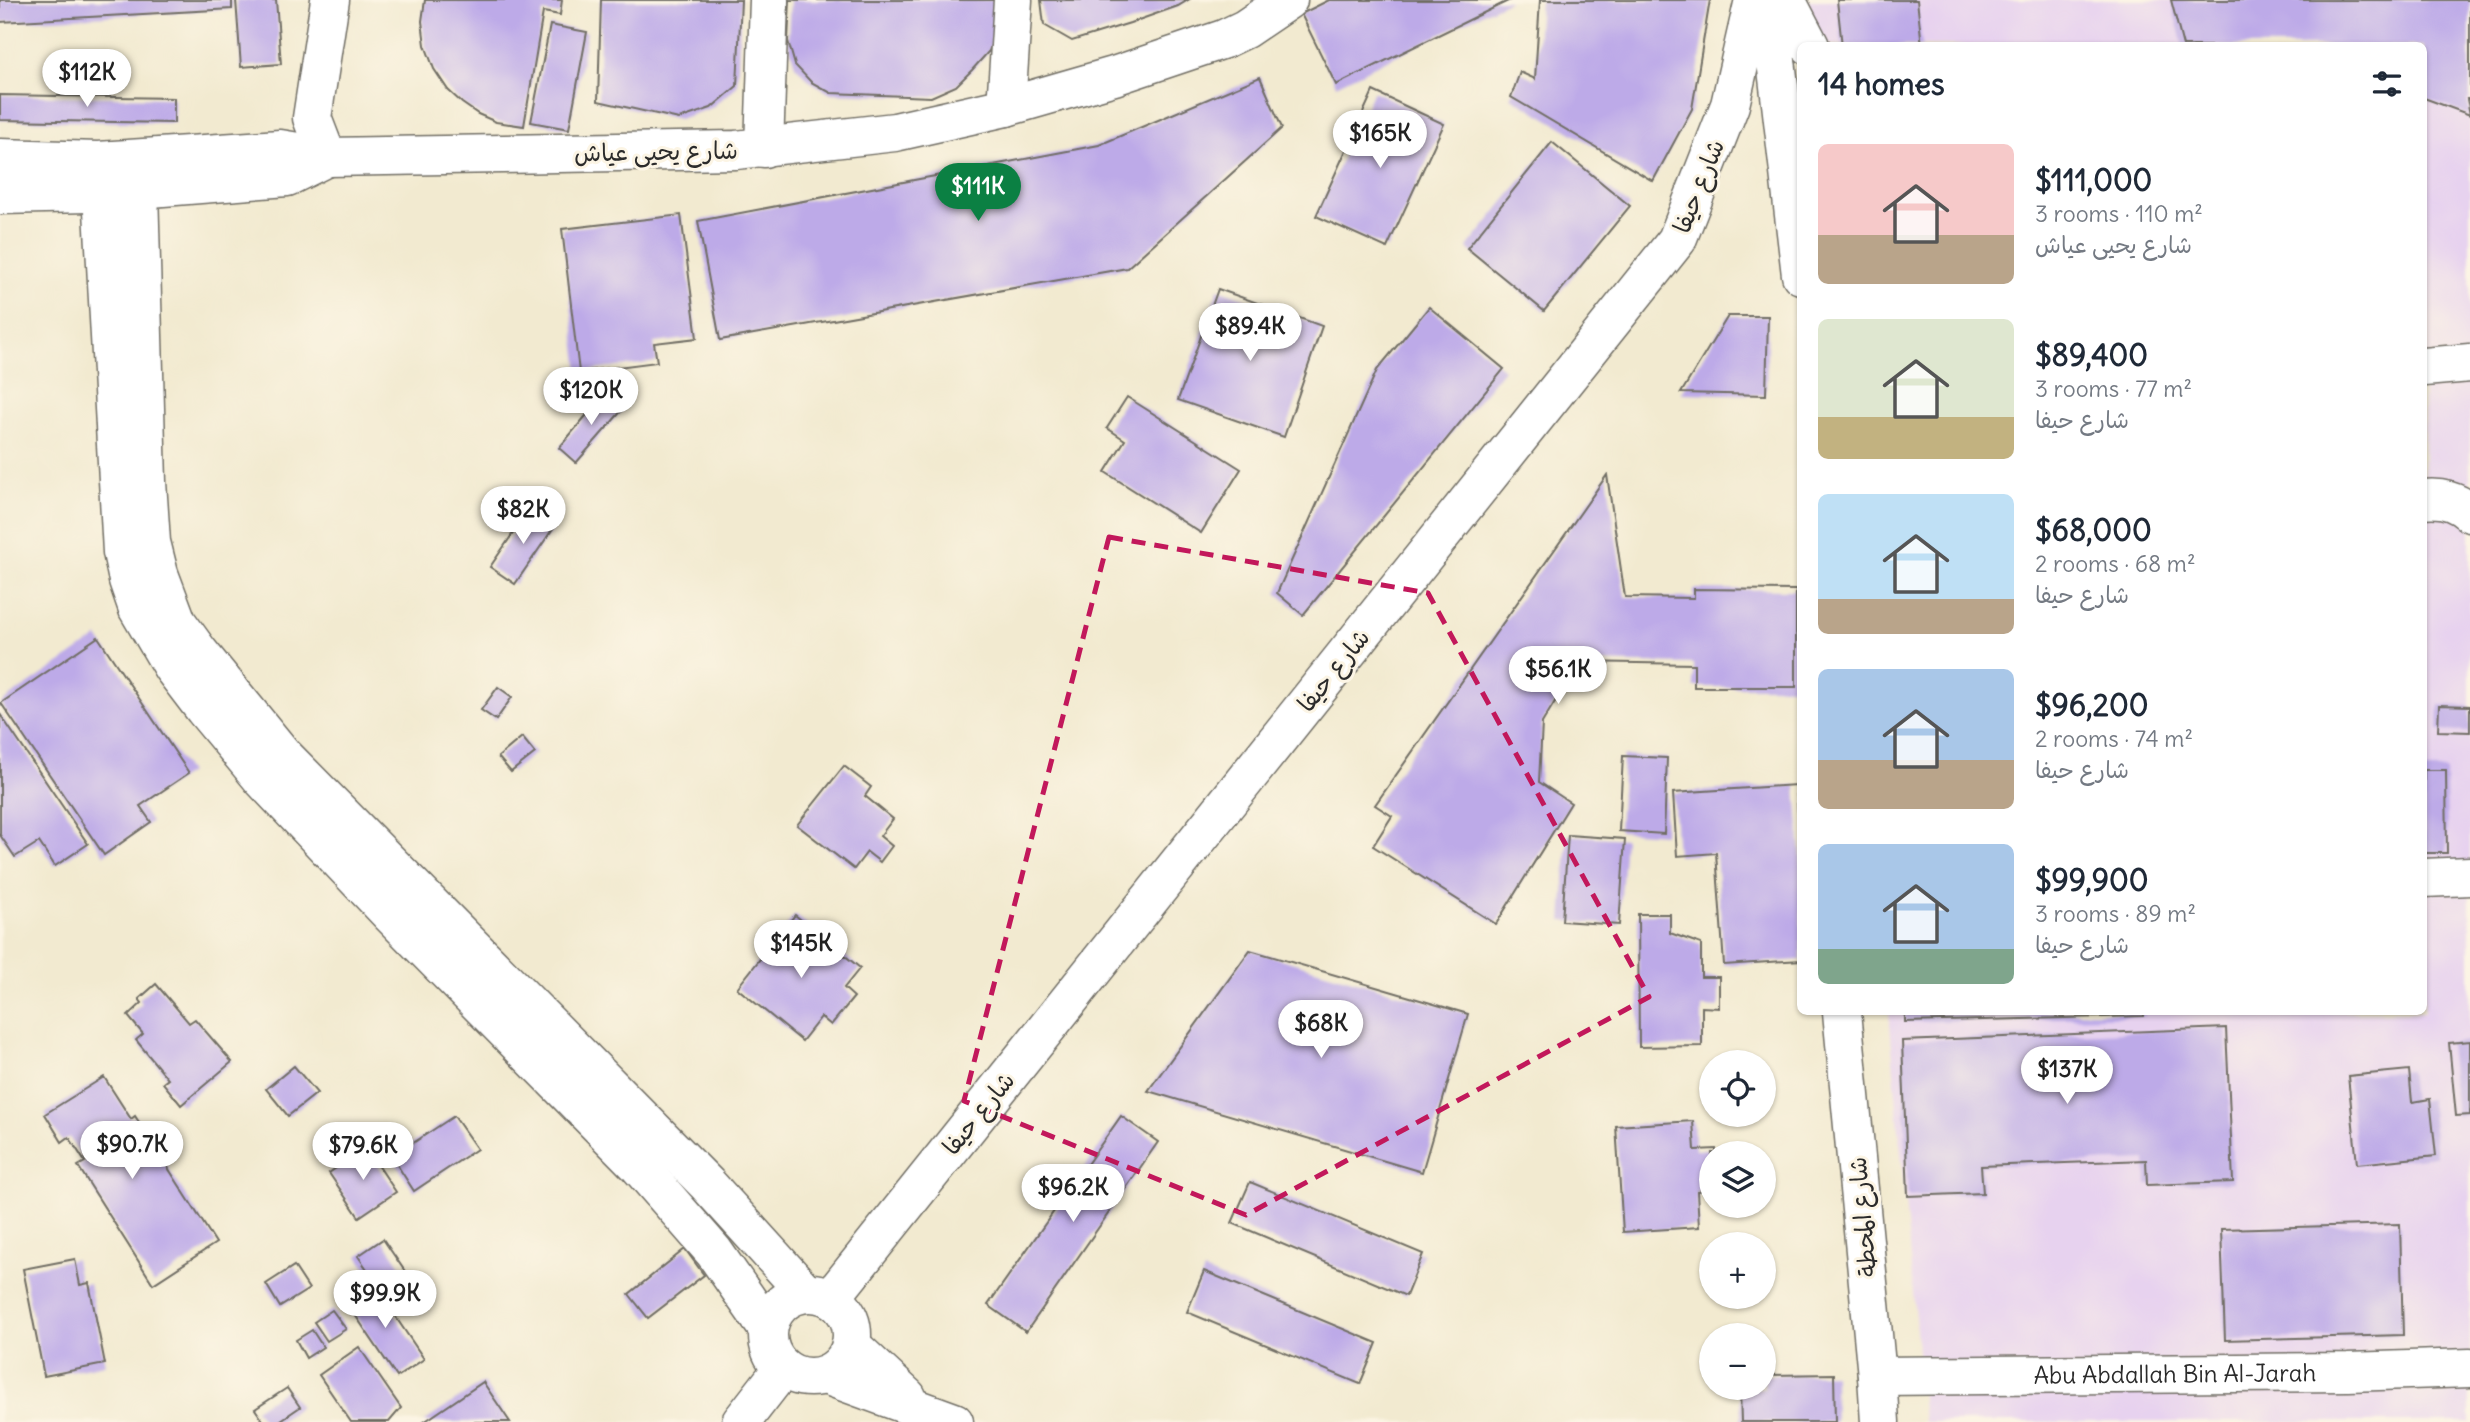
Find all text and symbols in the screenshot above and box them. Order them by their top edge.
pin: $112K [38,50,136,109]
text: $112K [58,57,116,86]
text: 14 homes [1818,65,1945,103]
icon: filters [2368,65,2406,103]
pin: $165K [1331,110,1429,170]
text: $165K [1349,118,1411,147]
street label: شارع يحيى عياش [574,135,738,170]
street label: شارع حيفا [1666,135,1733,238]
text: $111,000 [2035,161,2152,199]
pin: $111K [929,164,1027,223]
text: $111K [951,171,1005,200]
icon: home [1874,172,1958,256]
text: 3 rooms · 110 m² [2035,199,2203,228]
text: شارع يحيى عياش [2035,230,2192,259]
pin: $89.4K [1193,304,1307,363]
text: $89.4K [1215,311,1285,340]
text: $89,400 [2035,336,2148,374]
icon: home [1874,347,1958,431]
pin: $120K [542,368,640,427]
text: 3 rooms · 77 m² [2035,374,2192,403]
text: $120K [559,375,623,404]
text: شارع حيفا [2035,405,2129,434]
pin: $82K [482,486,564,546]
text: $82K [497,494,549,523]
text: $68,000 [2035,511,2152,549]
icon: home [1874,522,1958,606]
text: 2 rooms · 68 m² [2035,549,2196,578]
text: شارع حيفا [2035,580,2129,609]
street label: شارع حيفا [1290,622,1378,720]
pin: $56.1K [1501,646,1615,706]
text: $56.1K [1525,654,1591,683]
text: $96,200 [2035,686,2148,724]
icon: home [1874,697,1958,781]
text: 2 rooms · 74 m² [2035,724,2193,753]
text: شارع حيفا [2035,755,2129,784]
text: $99,900 [2035,861,2149,899]
icon: home [1874,872,1958,956]
text: 3 rooms · 89 m² [2035,899,2196,928]
pin: $145K [752,920,850,980]
text: $145K [770,928,832,957]
text: شارع حيفا [2035,930,2129,959]
pin: $68K [1280,1000,1362,1060]
text: $68K [1294,1008,1348,1037]
pin: $137K [2018,1046,2116,1106]
map controls [1699,1050,1776,1400]
button: locate [1699,1050,1776,1127]
text: $137K [2037,1054,2097,1083]
street label: شارع حيفا [935,1065,1023,1163]
pin: $90.7K [75,1122,189,1181]
pin: $79.6K [306,1122,420,1182]
text: $90.7K [96,1129,168,1158]
text: $79.6K [328,1130,398,1159]
button: layers [1699,1141,1776,1218]
street label: شارع المحطة [1842,1155,1885,1278]
pin: $96.2K [1016,1164,1130,1224]
text: $96.2K [1038,1172,1108,1201]
button: + [1699,1232,1776,1309]
pin: $99.9K [328,1270,442,1330]
text: $99.9K [350,1278,420,1307]
button: − [1699,1323,1776,1400]
street label: Abu Abdallah Bin Al-Jarah [2033,1357,2316,1390]

